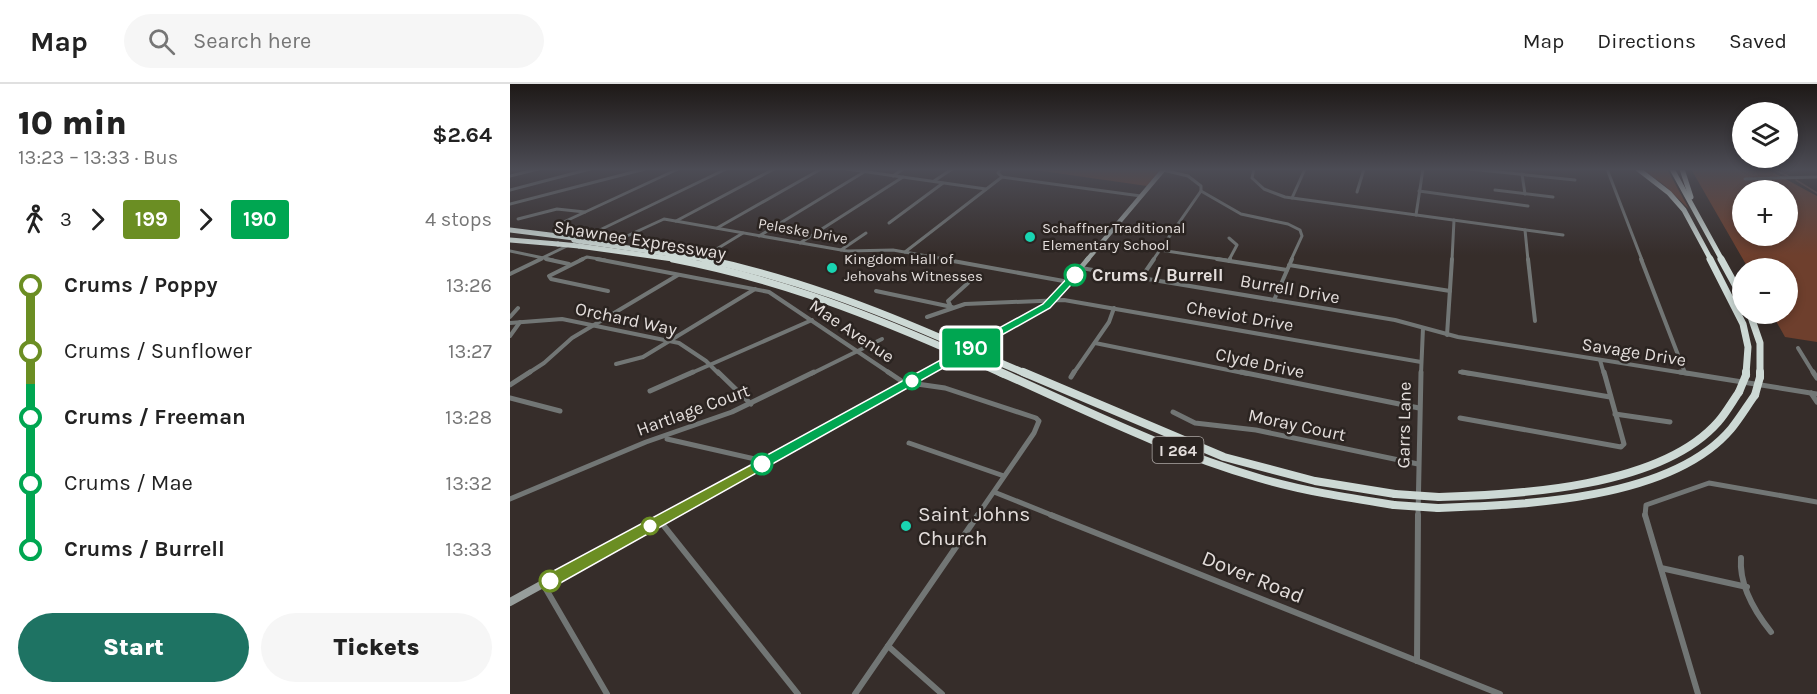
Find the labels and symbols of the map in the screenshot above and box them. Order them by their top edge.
street label: Peleske Drive [757,214,849,248]
street label: Shawnee Expressway [552,216,728,265]
place label: Schaffner Traditional Elementary School [1042,219,1185,254]
marker: Schaffner Traditional Elementary School [1023,230,1037,244]
place label: Kingdom Hall of Jehovahs Witnesses [844,250,983,285]
marker: Kingdom Hall of Jehovahs Witnesses [825,261,839,275]
marker: Crums / Burrell [1064,264,1086,286]
place label: Crums / Burrell [1092,264,1224,286]
street label: Burrell Drive [1238,269,1342,309]
street label: Mae Avenue [805,295,899,367]
street label: Cheviot Drive [1185,296,1295,336]
street label: Orchard Way [573,297,679,341]
line badge: 190 [936,328,1006,368]
street label: Savage Drive [1580,333,1688,371]
street label: Clyde Drive [1213,343,1307,383]
unlabelled marker [903,372,921,390]
street label: Hartlage Court [633,379,753,441]
street label: Garrs Lane [1392,381,1416,469]
street label: Moray Court [1246,404,1348,446]
road number: I 264 [1152,437,1204,463]
unlabelled marker [751,453,773,475]
place label: Saint Johns Church [918,502,1030,550]
unlabelled marker [641,517,659,535]
marker: Saint Johns Church [899,519,913,533]
street label: Dover Road [1199,546,1307,608]
unlabelled marker [539,570,561,592]

